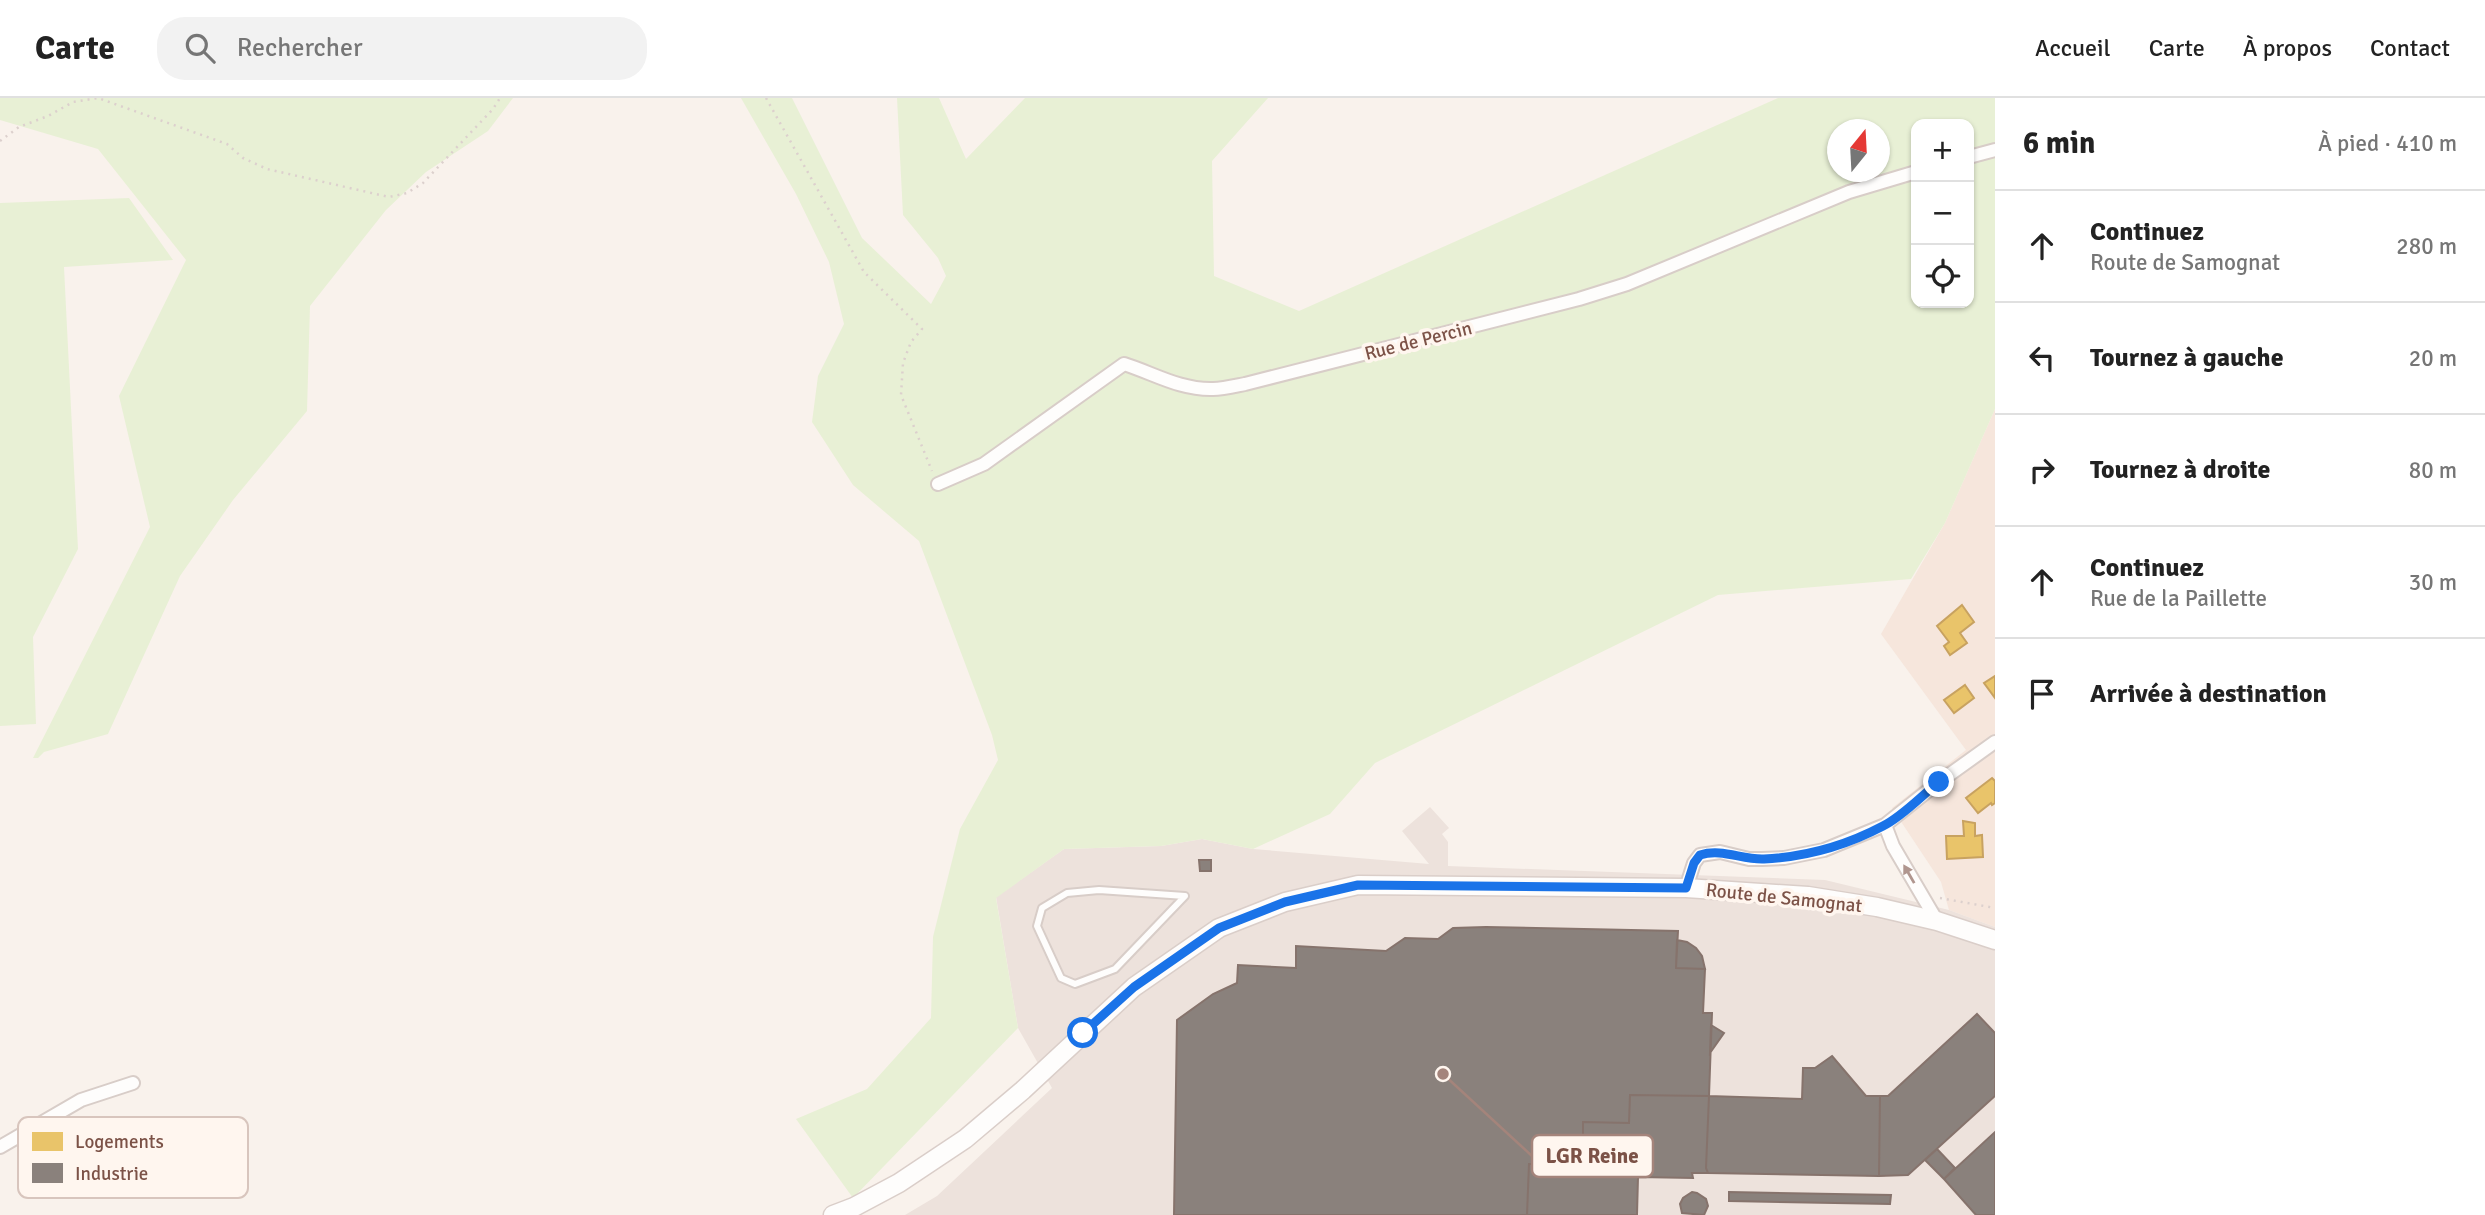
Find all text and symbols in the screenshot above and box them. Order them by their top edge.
search box [157,17,647,80]
text: Carte [35,28,115,69]
icon: search [181,29,219,67]
text: Rechercher [237,32,363,64]
text: Accueil [2035,33,2111,63]
text: Carte [2149,33,2205,63]
text: À propos [2243,33,2332,63]
text: Contact [2370,33,2450,63]
north arrow [1827,119,1890,182]
map controls [1911,119,1974,308]
button: + [1911,119,1974,182]
text: 6 min [2023,125,2095,162]
text: À pied · 410 m [2318,129,2457,158]
button: − [1911,182,1974,245]
text: Continuez [2090,216,2204,248]
icon: ahead [2023,227,2061,265]
text: 280 m [2396,232,2457,261]
button: locate [1911,245,1974,308]
text: Route de Samognat [2090,248,2280,277]
street label: Rue de Percin [1362,316,1474,366]
icon: left [2023,339,2061,377]
text: Tournez à gauche [2090,342,2284,374]
text: 20 m [2409,344,2457,373]
icon: right [2023,451,2061,489]
text: Tournez à droite [2090,454,2270,486]
text: 80 m [2409,456,2457,485]
text: Continuez [2090,552,2204,584]
icon: ahead [2023,563,2061,601]
text: 30 m [2409,568,2457,597]
text: Rue de la Paillette [2090,584,2267,613]
icon: arrive [2023,675,2061,713]
text: Arrivée à destination [2090,678,2327,710]
route end [1923,766,1954,797]
one-way arrow [1903,864,1916,883]
street label: Route de Samognat [1705,878,1864,918]
route start [1067,1017,1098,1048]
legend [18,1117,248,1198]
text: Logements [75,1130,164,1154]
callout: LGR Reine [1532,1135,1653,1177]
text: LGR Reine [1545,1143,1639,1169]
text: Industrie [75,1162,148,1186]

